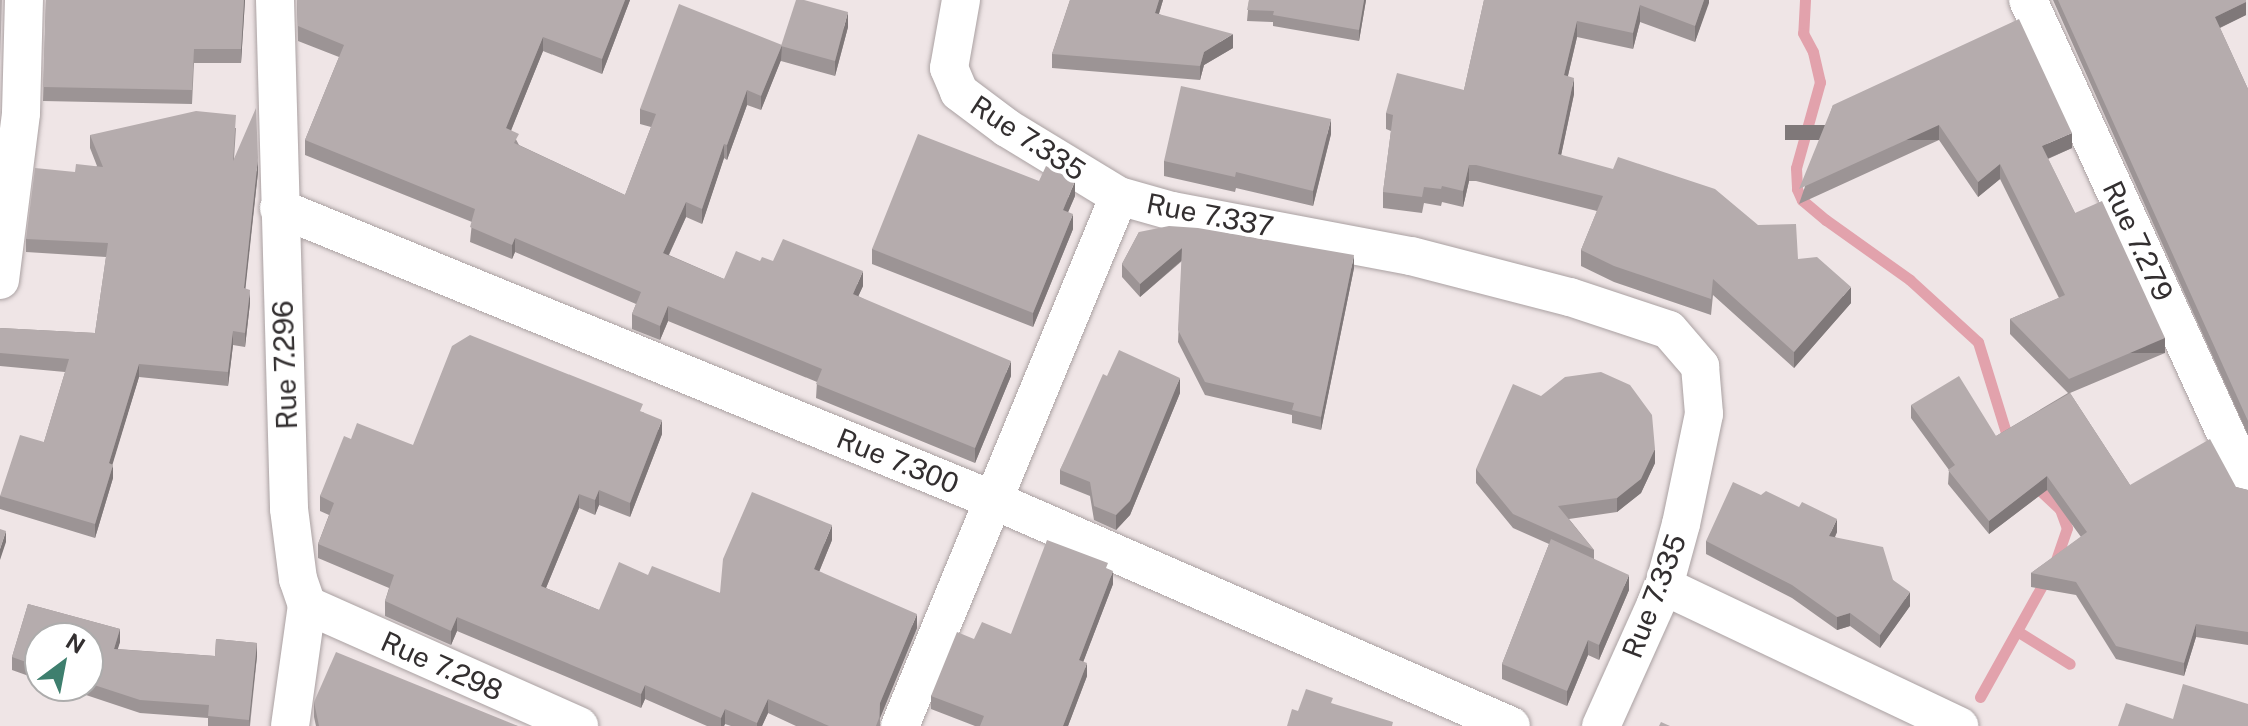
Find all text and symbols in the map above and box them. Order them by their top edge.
street label: Rue 7.335 [964,88,1092,188]
street label: Rue 7.279 [2096,176,2180,306]
street label: Rue 7.337 [1144,186,1276,244]
street label: Rue 7.296 [266,300,304,430]
street label: Rue 7.300 [832,421,964,501]
street label: Rue 7.335 [1615,529,1693,663]
north arrow [24,622,104,702]
street label: Rue 7.298 [376,624,508,708]
text: N [61,628,90,659]

